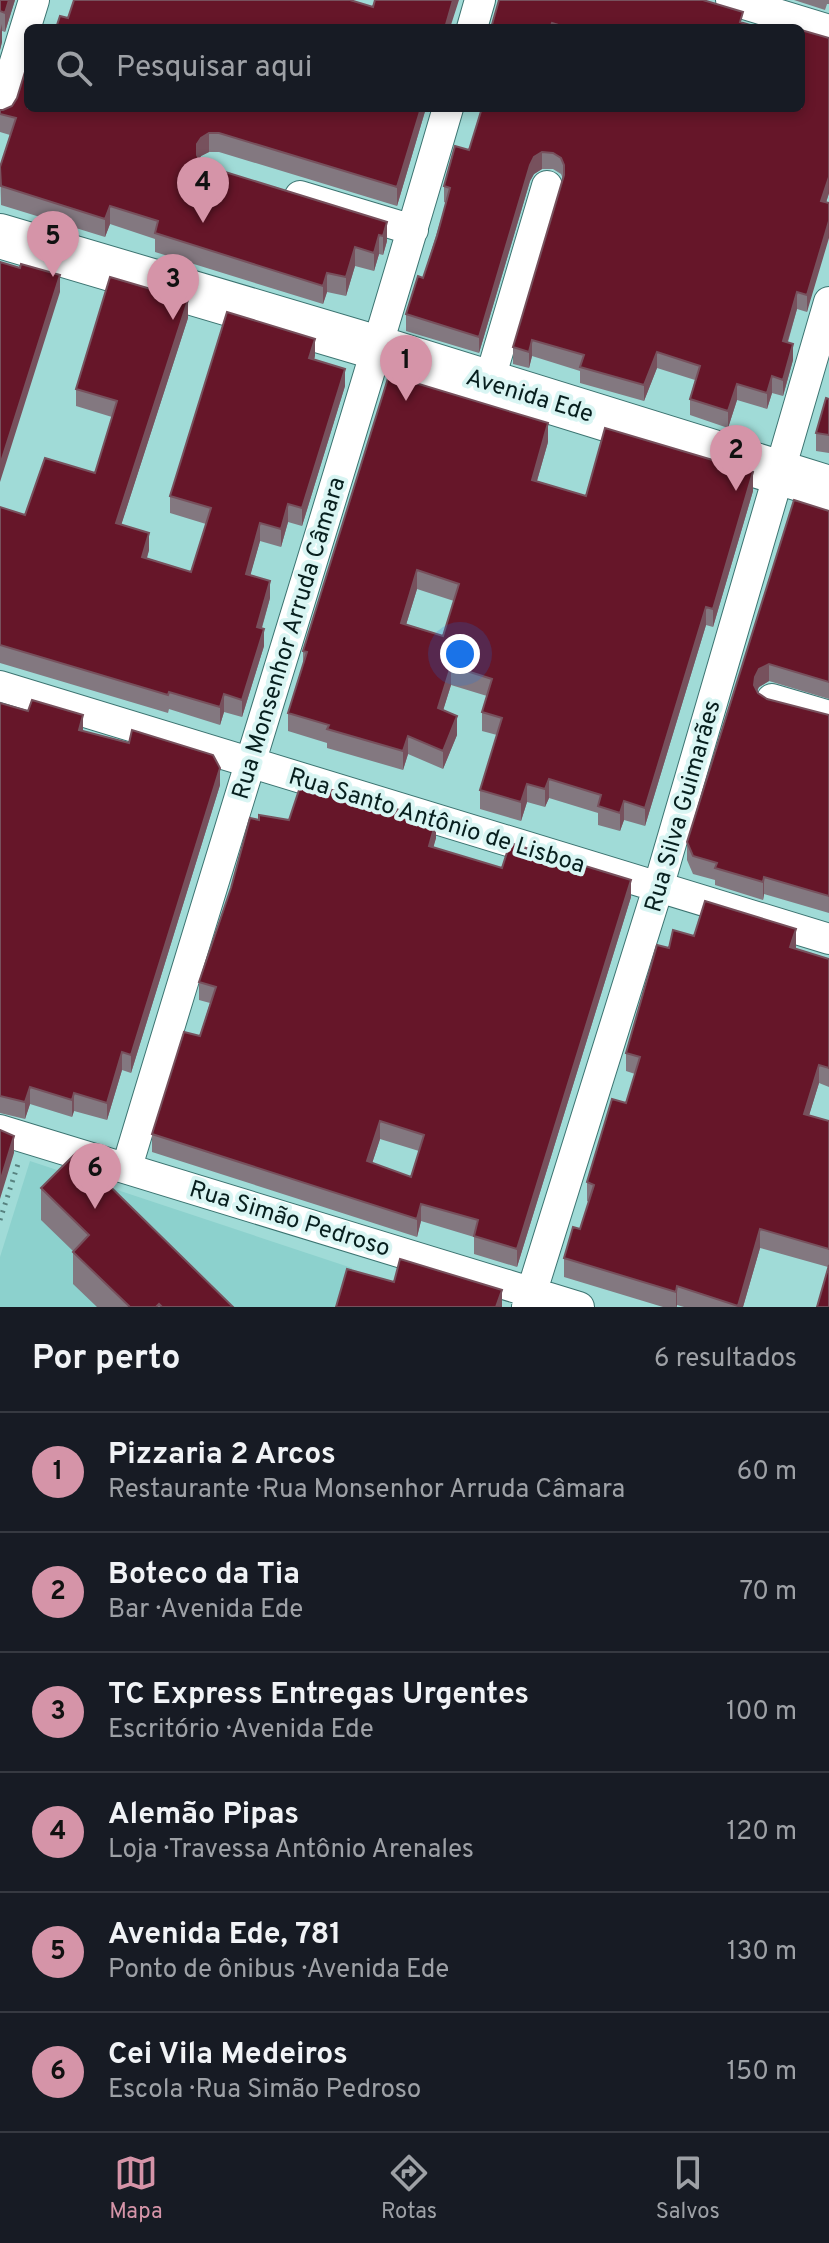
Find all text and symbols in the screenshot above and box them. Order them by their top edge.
search box [24,24,805,112]
icon: search [52,46,96,90]
text: Pesquisar aqui [116,50,312,87]
pin: 4 [177,157,229,223]
pin: 5 [27,211,79,277]
pin: 3 [147,254,199,320]
pin: 1 [380,335,432,401]
street label: Avenida Ede [462,363,597,431]
pin: 2 [710,425,762,491]
street label: Rua Monsenhor Arruda Câmara [227,474,353,803]
your location [440,634,480,674]
street label: Rua Silva Guimarães [639,697,729,916]
street label: Rua Santo Antônio de Lisboa [285,762,588,881]
pin: 6 [69,1143,121,1209]
street label: Rua Simão Pedroso [185,1175,393,1265]
text: Por perto [32,1338,181,1381]
text: 6 resultados [654,1343,797,1376]
text: Pizzaria 2 Arcos [108,1437,336,1474]
text: 1 [53,1456,63,1489]
text: 60 m [737,1456,797,1489]
text: Restaurante · Rua Monsenhor Arruda Câmara [108,1474,625,1507]
text: Boteco da Tia [108,1557,300,1594]
text: 2 [50,1576,66,1609]
text: 70 m [739,1576,797,1609]
text: Bar · Avenida Ede [108,1594,303,1627]
text: TC Express Entregas Urgentes [108,1677,529,1714]
text: 3 [50,1696,66,1729]
text: 100 m [726,1696,797,1729]
text: Escritório · Avenida Ede [108,1714,374,1747]
text: Alemão Pipas [108,1797,299,1834]
text: 4 [50,1816,66,1849]
text: 120 m [727,1816,797,1849]
text: Loja · Travessa Antônio Arenales [108,1834,474,1867]
text: Avenida Ede, 781 [108,1917,341,1954]
text: 5 [50,1936,66,1969]
text: 130 m [727,1936,797,1969]
text: Ponto de ônibus · Avenida Ede [108,1954,449,1987]
text: Cei Vila Medeiros [108,2037,348,2074]
text: 6 [50,2056,66,2089]
text: 150 m [726,2056,797,2089]
text: Escola · Rua Simão Pedroso [108,2074,421,2107]
tab: Mapa [109,2151,162,2226]
tab: Rotas [381,2151,437,2226]
tab: Salvos [656,2151,720,2226]

